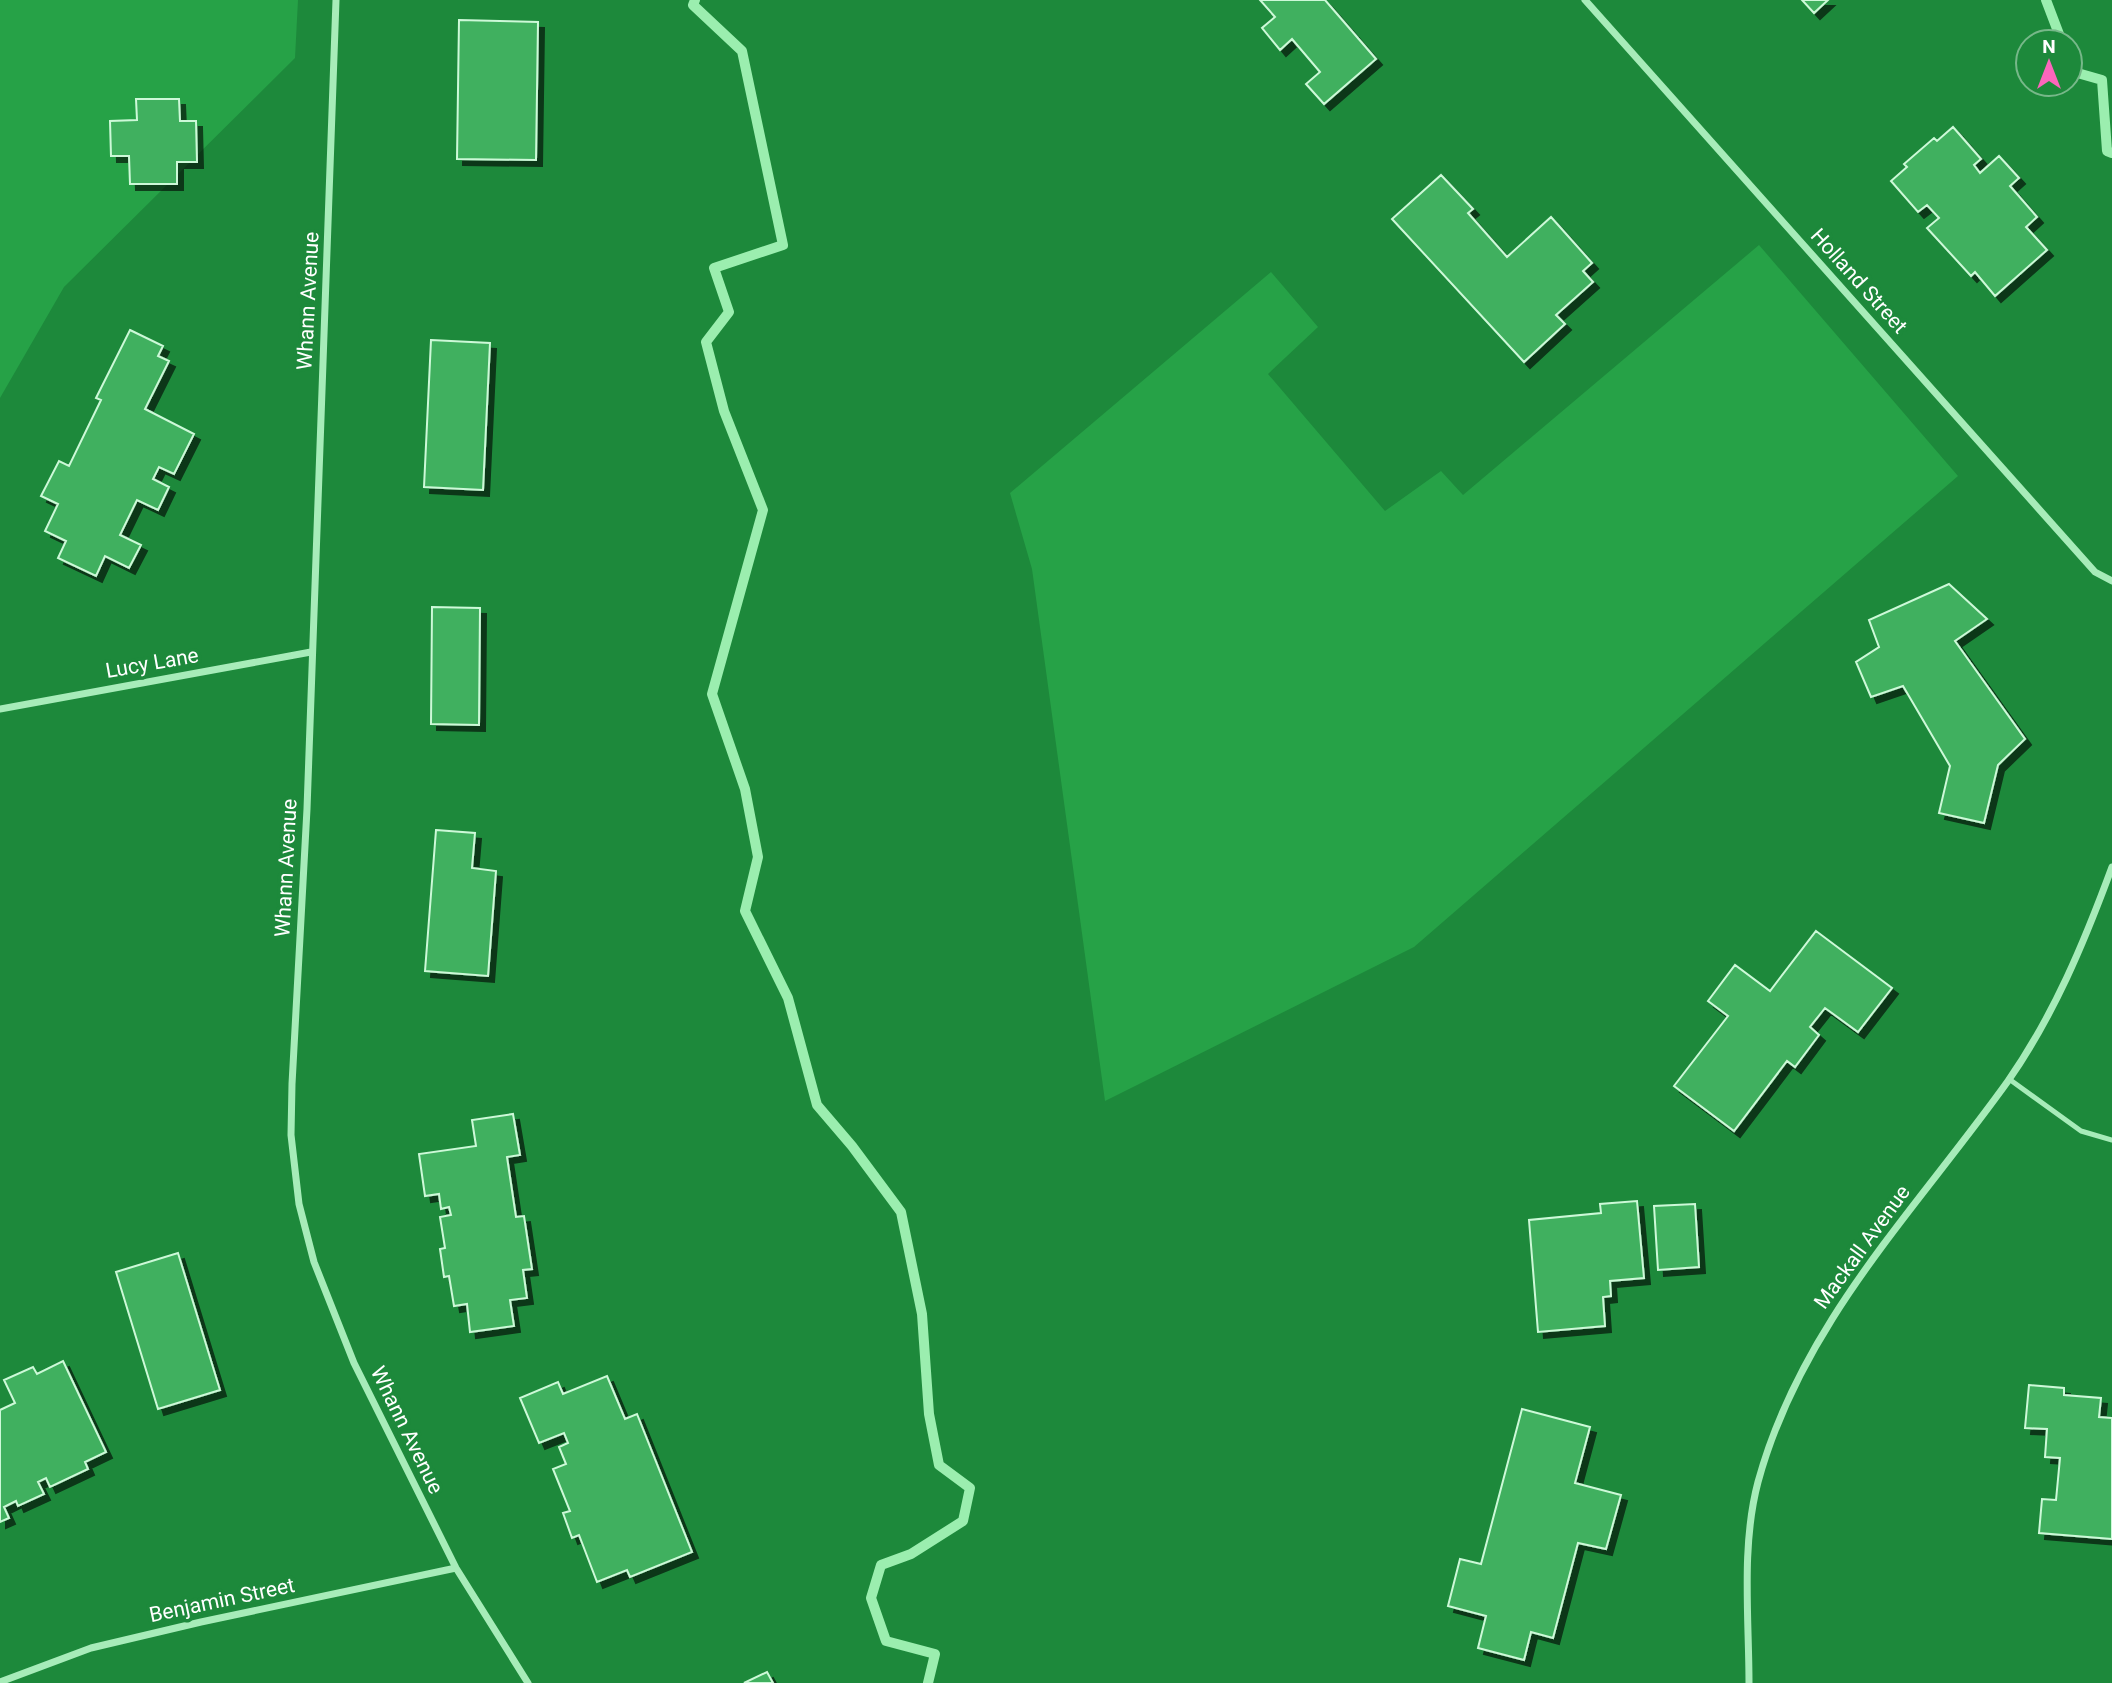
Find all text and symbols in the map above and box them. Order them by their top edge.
north arrow [2014,28,2084,98]
text: N [2042,35,2056,58]
street label: Holland Street [1806,224,1912,338]
street label: Whann Avenue [292,231,324,371]
street label: Lucy Lane [104,643,200,683]
street label: Whann Avenue [270,798,302,938]
street label: Mackall Avenue [1809,1181,1915,1313]
street label: Whann Avenue [366,1362,448,1498]
street label: Benjamin Street [147,1573,297,1627]

